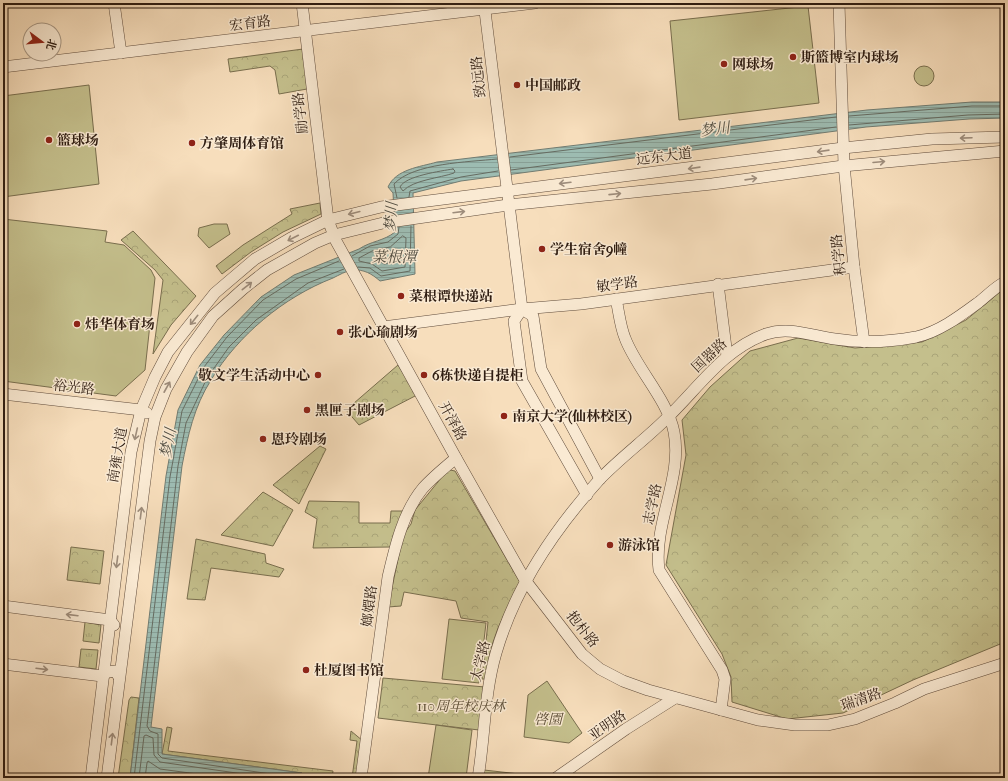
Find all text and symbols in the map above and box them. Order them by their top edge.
street label: 宏育路 [228,13,272,34]
north arrow [22,22,62,62]
text: 北 [43,38,59,52]
place label: 斯篮博室内球场 [801,49,899,66]
marker: 斯篮博室内球场 [788,52,798,62]
street label: 致远路 [468,55,489,99]
place label: 网球场 [732,56,774,73]
marker: 网球场 [719,59,729,69]
place label: 中国邮政 [525,77,581,94]
marker: 中国邮政 [512,80,522,90]
street label: 励学路 [290,91,311,135]
water label: 梦川 [699,118,733,140]
place label: 篮球场 [57,132,99,149]
one-way arrow [960,134,973,142]
marker: 篮球场 [44,135,54,145]
place label: 方肇周体育馆 [200,135,284,152]
marker: 方肇周体育馆 [187,138,197,148]
street label: 远东大道 [635,145,693,168]
one-way arrow [817,147,830,155]
one-way arrow [872,158,885,166]
one-way arrow [688,164,701,172]
one-way arrow [744,175,757,183]
one-way arrow [559,179,572,187]
one-way arrow [608,190,621,198]
water label: 梦川 [381,199,401,233]
one-way arrow [452,208,465,216]
one-way arrow [348,210,361,217]
street label: 积学路 [828,233,849,277]
one-way arrow [287,234,299,242]
place label: 学生宿舍9幢 [550,241,627,258]
marker: 学生宿舍9幢 [537,244,547,254]
water label: 菜根潭 [371,248,419,266]
street label: 敏学路 [595,273,639,296]
one-way arrow [242,281,253,290]
place label: 菜根谭快递站 [409,288,493,305]
marker: 菜根谭快递站 [396,291,406,301]
one-way arrow [190,314,198,325]
place label: 炜华体育场 [85,316,155,333]
marker: 炜华体育场 [72,319,82,329]
place label: 张心瑜剧场 [348,324,418,341]
marker: 张心瑜剧场 [335,327,345,337]
street label: 国器路 [688,335,730,376]
place label: 敬文学生活动中心 [198,367,310,384]
place label: 6栋快递自提柜 [432,367,524,384]
marker: 敬文学生活动中心 [313,370,323,380]
marker: 6栋快递自提柜 [419,370,429,380]
street label: 裕光路 [52,377,96,398]
one-way arrow [164,381,172,393]
street label: 开泽路 [435,399,470,444]
place label: 黑匣子剧场 [315,402,385,419]
marker: 黑匣子剧场 [302,405,312,415]
place label: 南京大学(仙林校区) [512,408,632,425]
marker: 南京大学(仙林校区) [499,411,509,421]
water label: 梦川 [156,425,180,459]
street label: 南雍大道 [104,426,131,484]
one-way arrow [131,427,139,440]
place label: 恩玲剧场 [271,431,327,448]
marker: 恩玲剧场 [258,434,268,444]
street label: 志学路 [640,482,665,526]
one-way arrow [137,507,145,520]
place label: 游泳馆 [618,537,660,554]
marker: 游泳馆 [605,540,615,550]
one-way arrow [114,555,121,568]
street label: 嫏嬛路 [359,584,380,628]
street label: 抱朴路 [563,608,602,651]
one-way arrow [66,611,79,619]
street label: 太学路 [467,639,494,684]
place label: 杜厦图书馆 [314,662,384,679]
one-way arrow [35,665,48,673]
marker: 杜厦图书馆 [301,665,311,675]
street label: 瑞清路 [839,685,884,714]
park label: 110周年校庆林 [417,698,507,715]
street label: 亚明路 [585,707,629,744]
park label: 啓園 [534,711,564,728]
one-way arrow [108,733,116,746]

